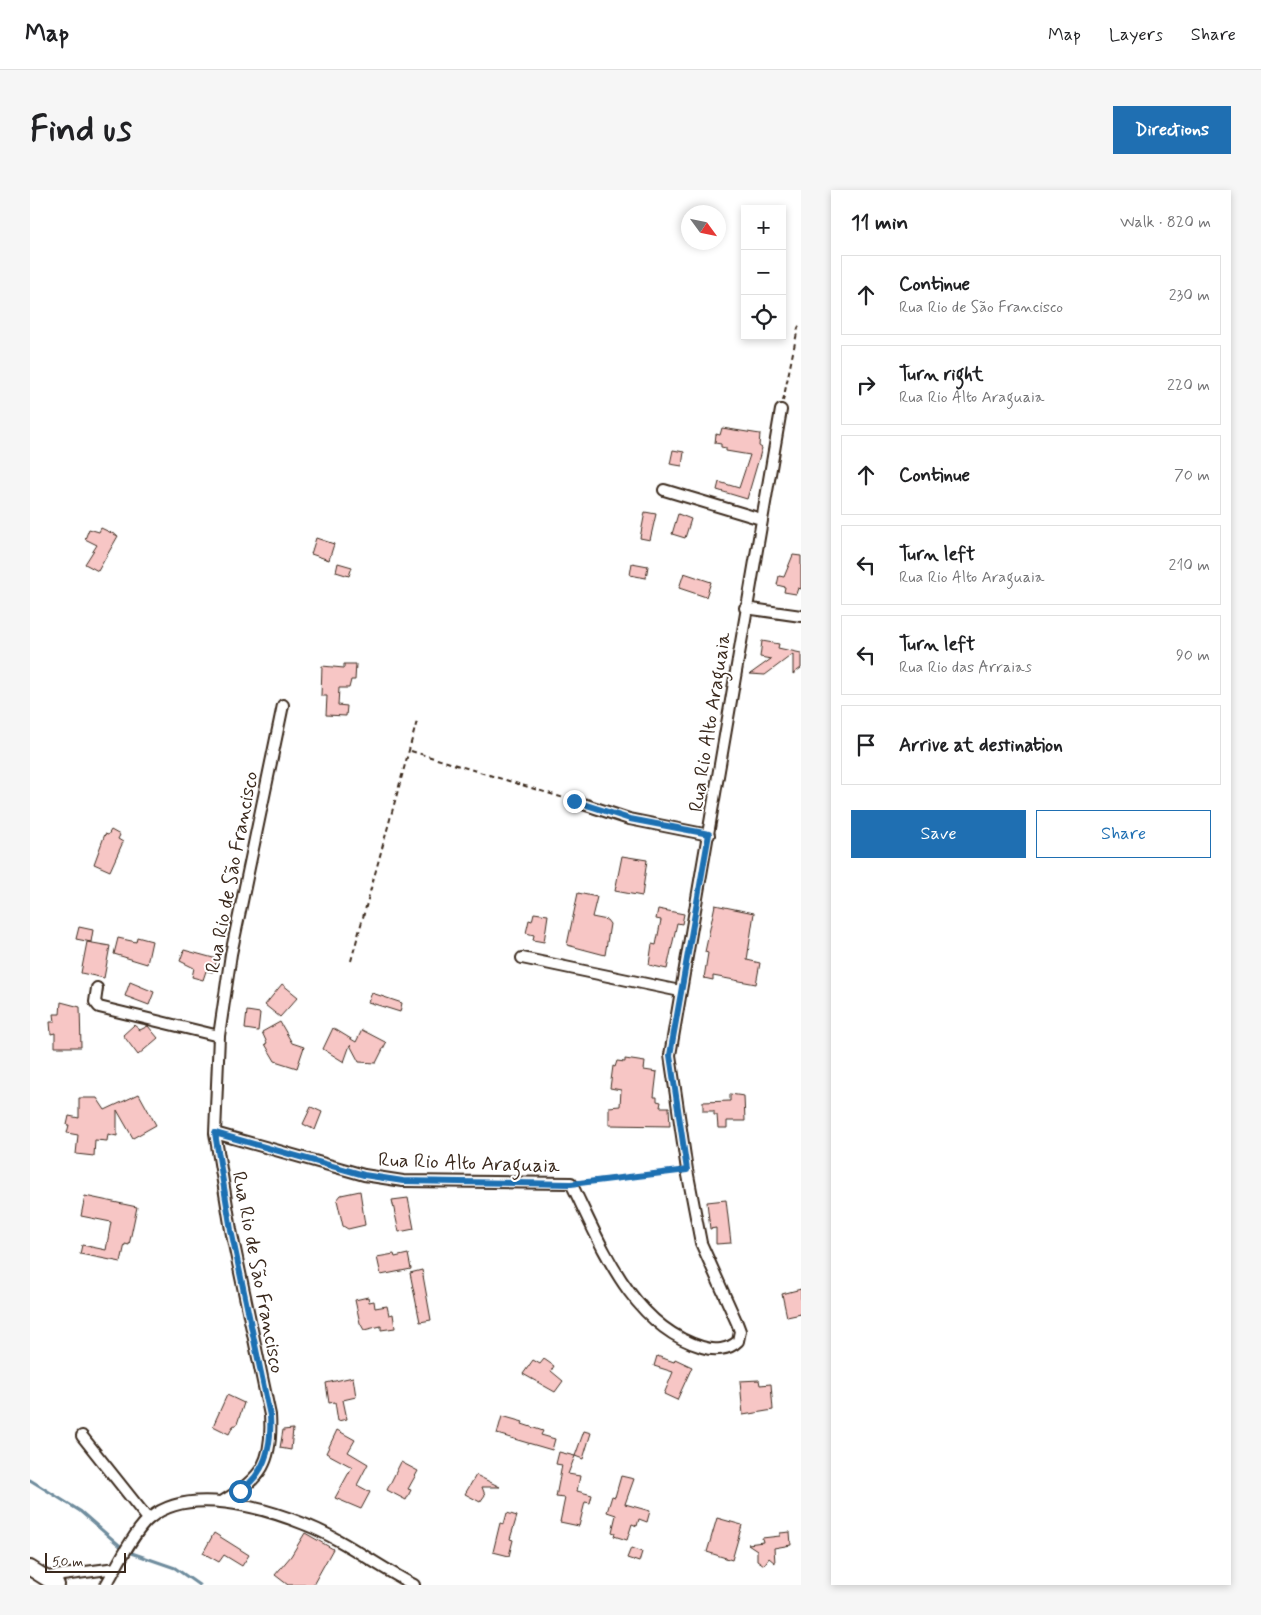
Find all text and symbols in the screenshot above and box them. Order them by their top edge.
text: Map [25,19,69,50]
text: Map [1048,23,1081,47]
text: Layers [1109,23,1163,47]
text: Share [1191,23,1236,47]
button: Directions [1113,106,1231,154]
text: Find us [30,107,132,153]
north arrow [681,205,726,250]
map controls [741,205,786,340]
button: + [741,205,786,250]
text: 11 min [851,209,908,237]
text: Walk · 820 m [1120,212,1211,233]
button: − [741,250,786,295]
text: Continue [899,272,970,297]
icon: ahead [852,281,880,309]
text: 230 m [1169,285,1210,306]
button: locate [741,295,786,340]
text: Rua Rio de São Francisco [899,297,1063,318]
text: Turn right [899,362,983,387]
icon: right [852,371,880,399]
text: 220 m [1167,375,1210,396]
text: Rua Rio Alto Araguaia [899,387,1044,408]
icon: ahead [852,461,880,489]
text: Continue [899,463,970,488]
text: 70 m [1174,465,1210,486]
text: Turn left [899,542,975,567]
icon: left [852,551,880,579]
text: 210 m [1169,555,1210,576]
text: Rua Rio Alto Araguaia [899,567,1044,588]
street label: Rua Rio Alto Araguaia [683,629,740,814]
text: Turn left [899,632,975,657]
icon: left [852,641,880,669]
text: 90 m [1176,645,1210,666]
text: Rua Rio das Arraias [899,657,1032,678]
icon: arrive [852,731,880,759]
text: Arrive at destination [899,733,1063,758]
street label: Rua Rio de São Francisco [200,769,265,976]
route end [563,790,586,813]
button: Save [851,810,1026,858]
button: Share [1036,810,1211,858]
street label: Rua Rio Alto Araguaia [378,1147,561,1182]
street label: Rua Rio de São Francisco [225,1169,290,1376]
route start [229,1480,252,1503]
scale bar [45,1550,126,1573]
text: 50 m [52,1553,83,1571]

